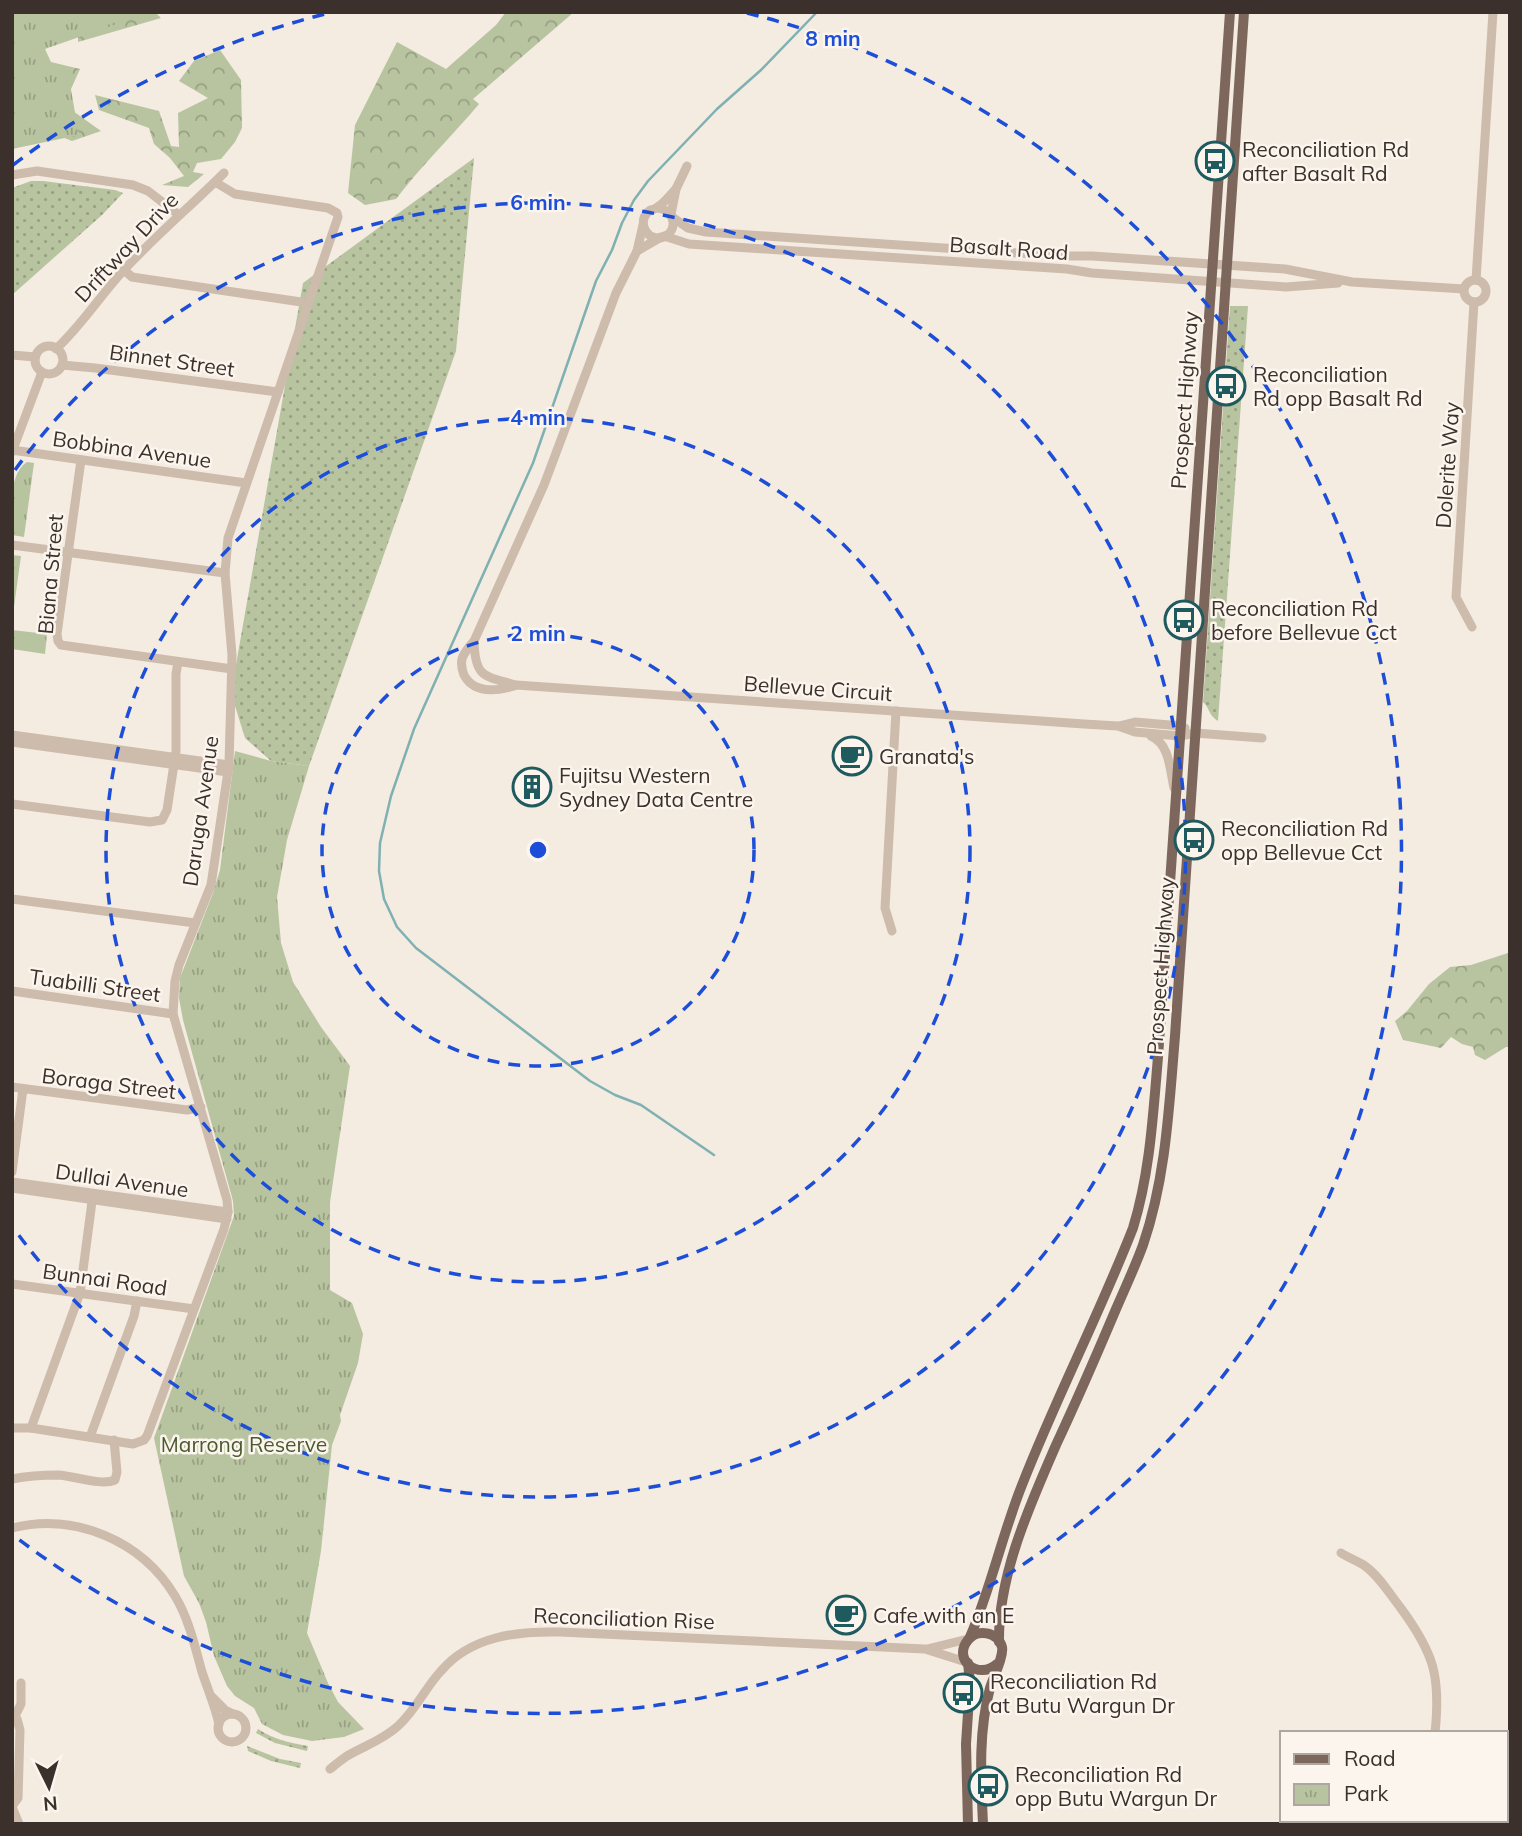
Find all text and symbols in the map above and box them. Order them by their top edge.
text: 8 min [805,25,861,51]
place label: Reconciliation Rd after Basalt Rd [1242,136,1409,186]
bus stop icon: Reconciliation Rd after Basalt Rd [1194,140,1236,182]
street label: Driftway Drive [69,187,183,307]
text: 6 min [510,189,566,215]
street label: Basalt Road [949,231,1069,265]
street label: Prospect Highway [1165,310,1203,490]
street label: Binnet Street [108,338,236,382]
place label: Reconciliation Rd opp Basalt Rd [1253,361,1423,411]
bus stop icon: Reconciliation Rd opp Basalt Rd [1205,365,1247,407]
street label: Dolerite Way [1430,401,1464,529]
text: 4 min [510,404,566,430]
street label: Bobbina Avenue [51,425,213,473]
street label: Biana Street [32,513,68,635]
place label: Reconciliation Rd before Bellevue Cct [1211,595,1397,645]
bus stop icon: Reconciliation Rd before Bellevue Cct [1163,599,1205,641]
text: 2 min [510,620,566,646]
street label: Bellevue Circuit [743,670,893,706]
street label: Daruga Avenue [177,734,223,888]
cafe icon: Granata's [831,735,873,777]
place label: Granata's [879,743,974,769]
place label: Fujitsu Western Sydney Data Centre [559,762,753,812]
building icon: Fujitsu Western Sydney Data Centre [511,766,553,808]
place label: Reconciliation Rd opp Bellevue Cct [1221,815,1388,865]
bus stop icon: Reconciliation Rd opp Bellevue Cct [1173,819,1215,861]
centre of rings [526,838,550,862]
street label: Prospect Highway [1141,876,1179,1056]
street label: Tuabilli Street [28,963,162,1007]
street label: Boraga Street [40,1062,178,1104]
street label: Dullai Avenue [54,1158,190,1202]
street label: Bunnai Road [41,1257,169,1301]
park label: Marrong Reserve [161,1431,327,1457]
cafe icon: Cafe with an E [825,1594,867,1636]
street label: Reconciliation Rise [533,1602,715,1634]
place label: Cafe with an E [873,1602,1014,1628]
place label: Reconciliation Rd at Butu Wargun Dr [990,1668,1175,1718]
bus stop icon: Reconciliation Rd at Butu Wargun Dr [942,1672,984,1714]
legend [1280,1731,1508,1822]
text: Road [1344,1745,1395,1771]
north arrow [14,1752,84,1822]
place label: Reconciliation Rd opp Butu Wargun Dr [1015,1761,1218,1811]
bus stop icon: Reconciliation Rd opp Butu Wargun Dr [967,1765,1009,1807]
text: Park [1344,1780,1388,1806]
text: N [42,1791,59,1817]

